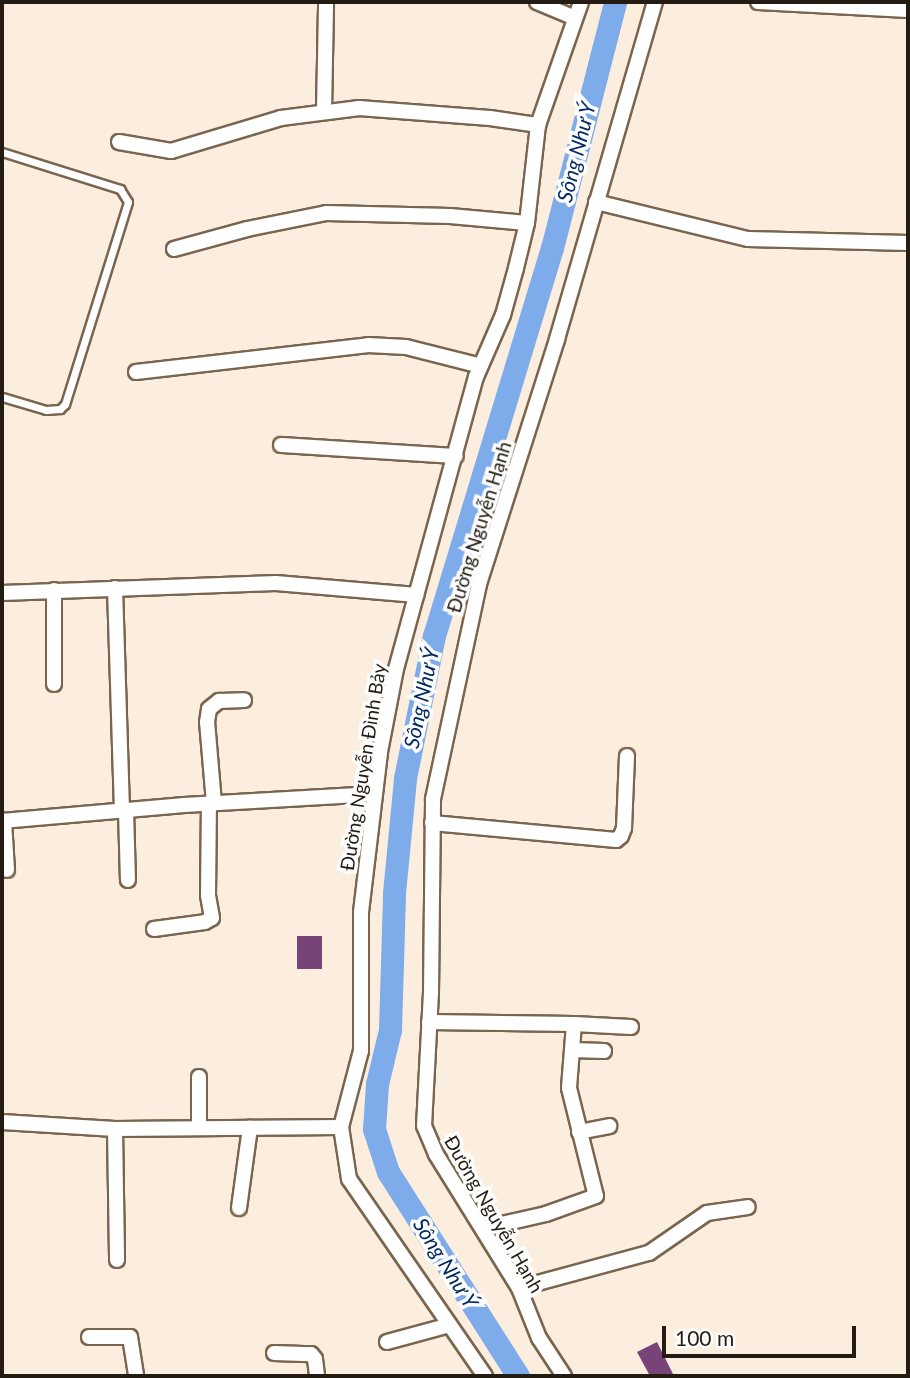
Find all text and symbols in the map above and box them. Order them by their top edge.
water label: Sông Như Ý [551,99,601,205]
street label: Đường Nguyễn Hạnh [442,439,516,615]
water label: Sông Như Ý [398,645,444,751]
street label: Đường Nguyễn Đình Bảy [335,662,391,872]
street label: Đường Nguyễn Hạnh [440,1131,548,1297]
water label: Sông Như Ý [408,1212,484,1314]
scale bar [665,1312,859,1356]
text: 100 m [675,1325,734,1350]

